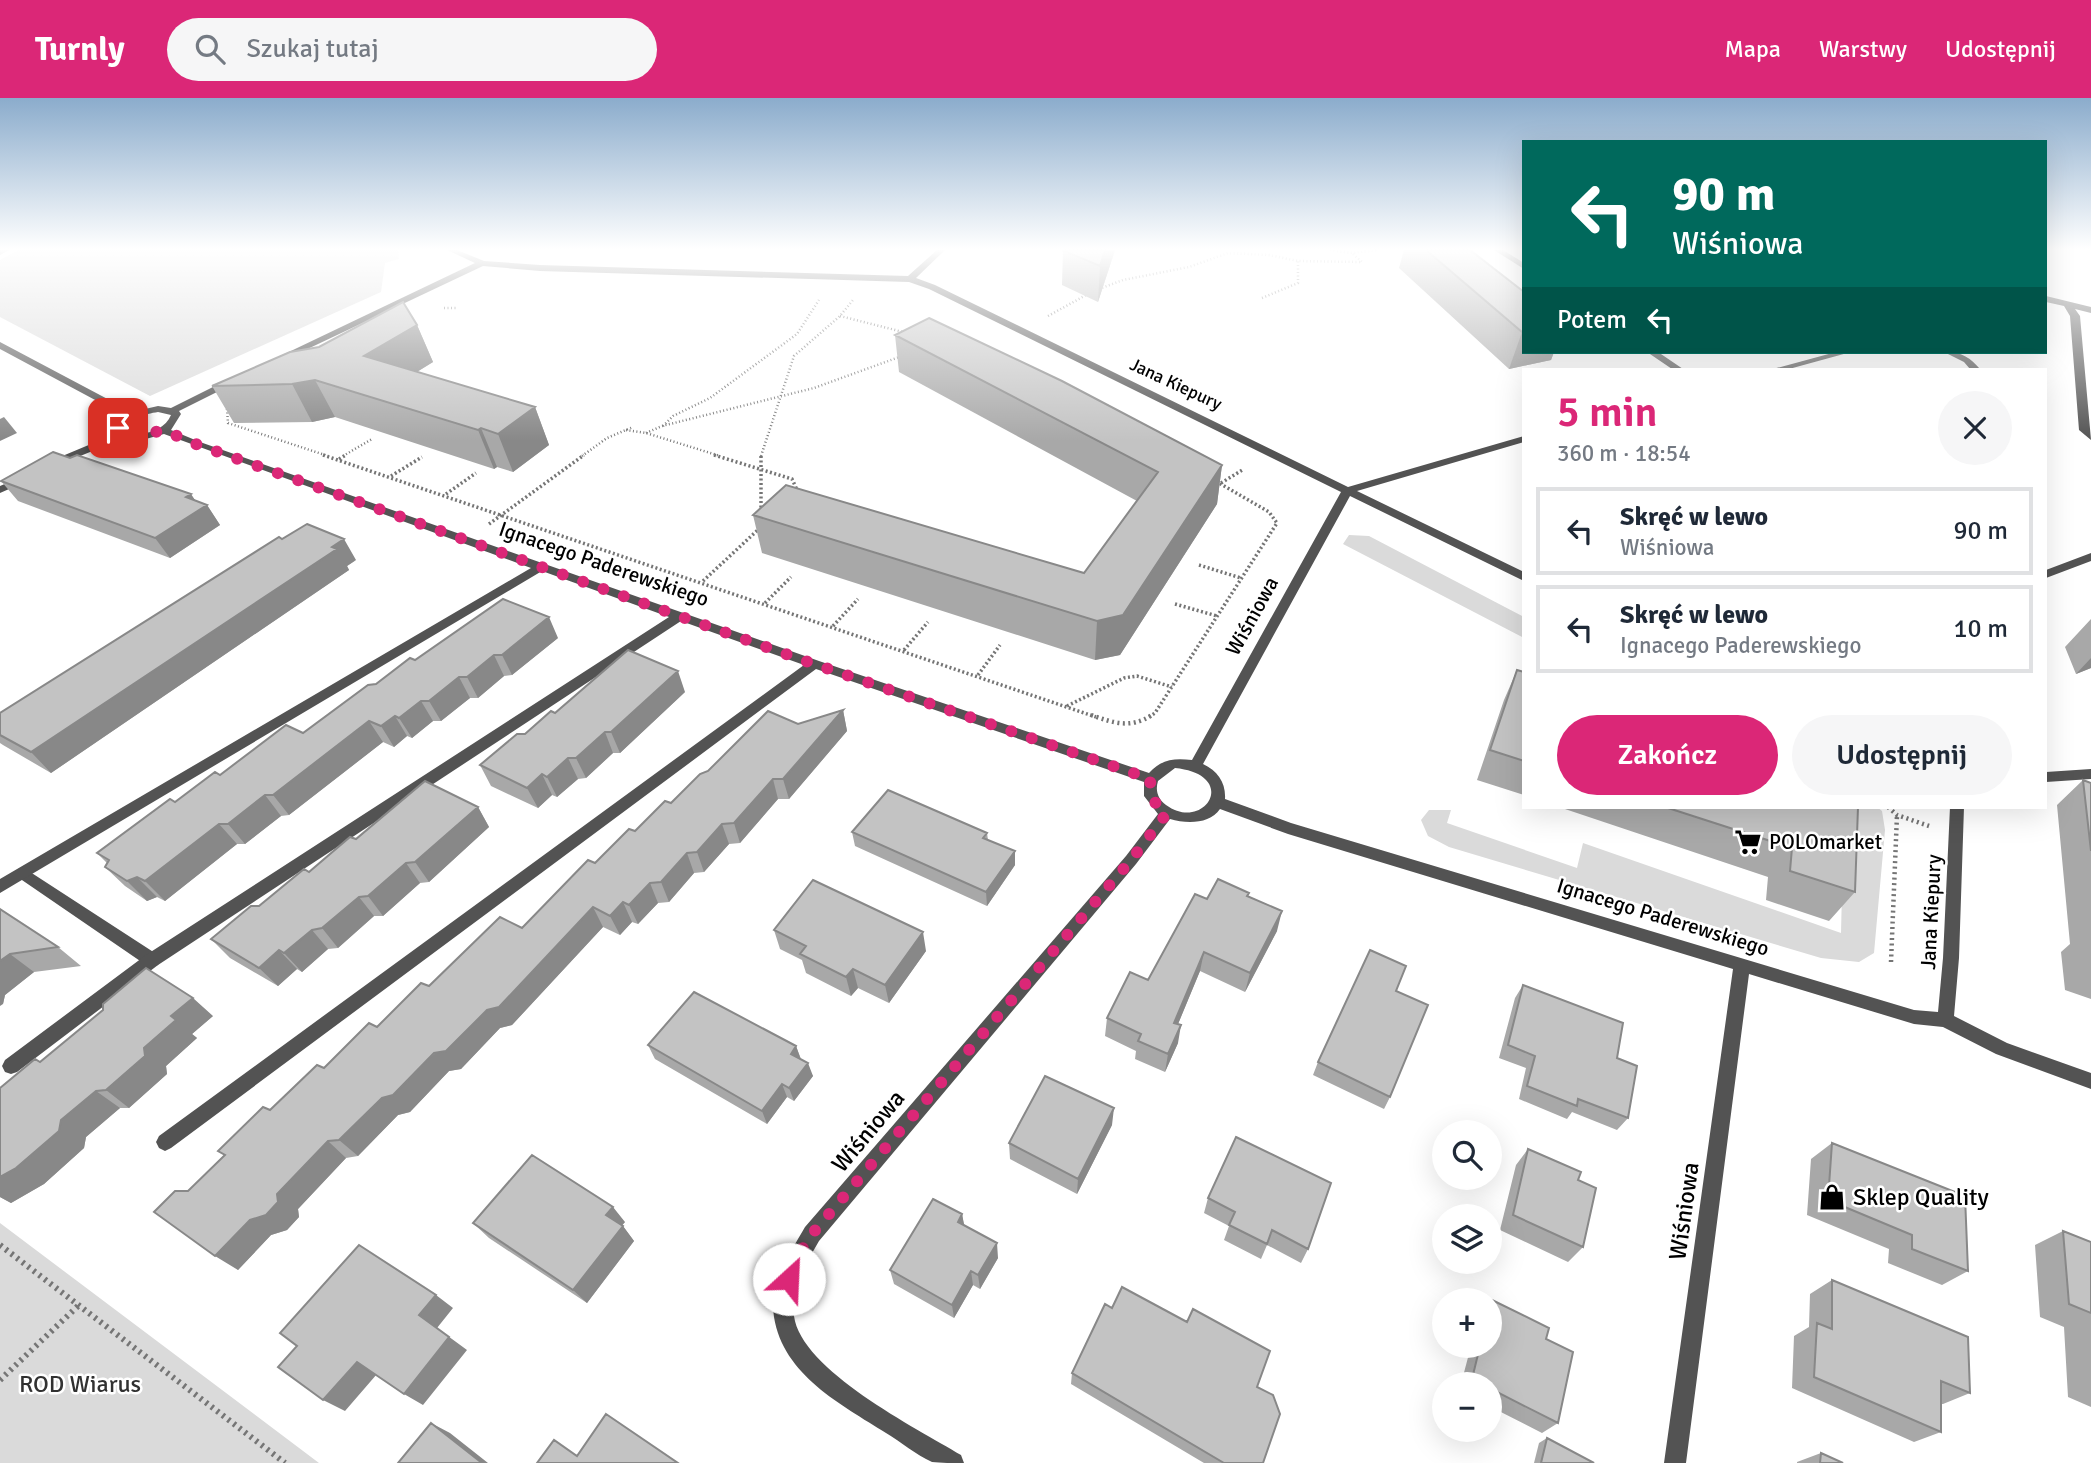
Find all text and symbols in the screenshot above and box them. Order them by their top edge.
search box [167,18,657,81]
text: Turnly [35,29,125,70]
icon: search [191,30,229,68]
text: Szukaj tutaj [247,33,379,65]
text: Mapa [1724,34,1781,64]
text: Warstwy [1819,34,1907,64]
text: Udostępnij [1945,34,2056,64]
text: 90 m [1672,164,1775,224]
icon: left [1557,168,1648,259]
text: Wiśniowa [1672,224,1803,263]
icon: left [1641,301,1679,339]
text: Potem [1557,304,1627,336]
street label: Jana Kiepury [1126,353,1226,415]
text: 5 min [1557,387,1658,438]
button: close [1938,391,2012,465]
pin [88,398,148,458]
icon: arrive [99,409,137,447]
text: 360 m · 18:54 [1557,439,1691,468]
text: Skręć w lewo [1620,501,1768,533]
icon: left [1561,512,1599,550]
text: 90 m [1953,515,2008,547]
street label: Ignacego Paderewskiego [496,516,712,612]
text: Wiśniowa [1620,533,1714,562]
street label: Wiśniowa [1220,572,1284,660]
text: Skręć w lewo [1620,599,1768,631]
icon: left [1561,610,1599,648]
text: 10 m [1953,613,2008,645]
text: Ignacego Paderewskiego [1620,631,1861,660]
button: Zakończ [1557,715,1778,795]
button: Udostępnij [1792,715,2012,795]
supermarket icon: POLOmarket [1733,827,1763,857]
place label: POLOmarket [1769,829,1882,855]
street label: Jana Kiepury [1915,853,1947,970]
street label: Ignacego Paderewskiego [1554,872,1772,962]
street label: Wiśniowa [825,1084,911,1178]
map controls [1432,1120,1502,1442]
button: search [1432,1120,1502,1190]
street label: Wiśniowa [1662,1160,1706,1262]
shop icon: Sklep Quality [1817,1182,1847,1212]
place label: Sklep Quality [1853,1182,1989,1212]
button: layers [1432,1204,1502,1274]
position arrow [752,1242,826,1316]
button: + [1432,1288,1502,1358]
park label: ROD Wiarus [19,1369,141,1399]
button: − [1432,1372,1502,1442]

